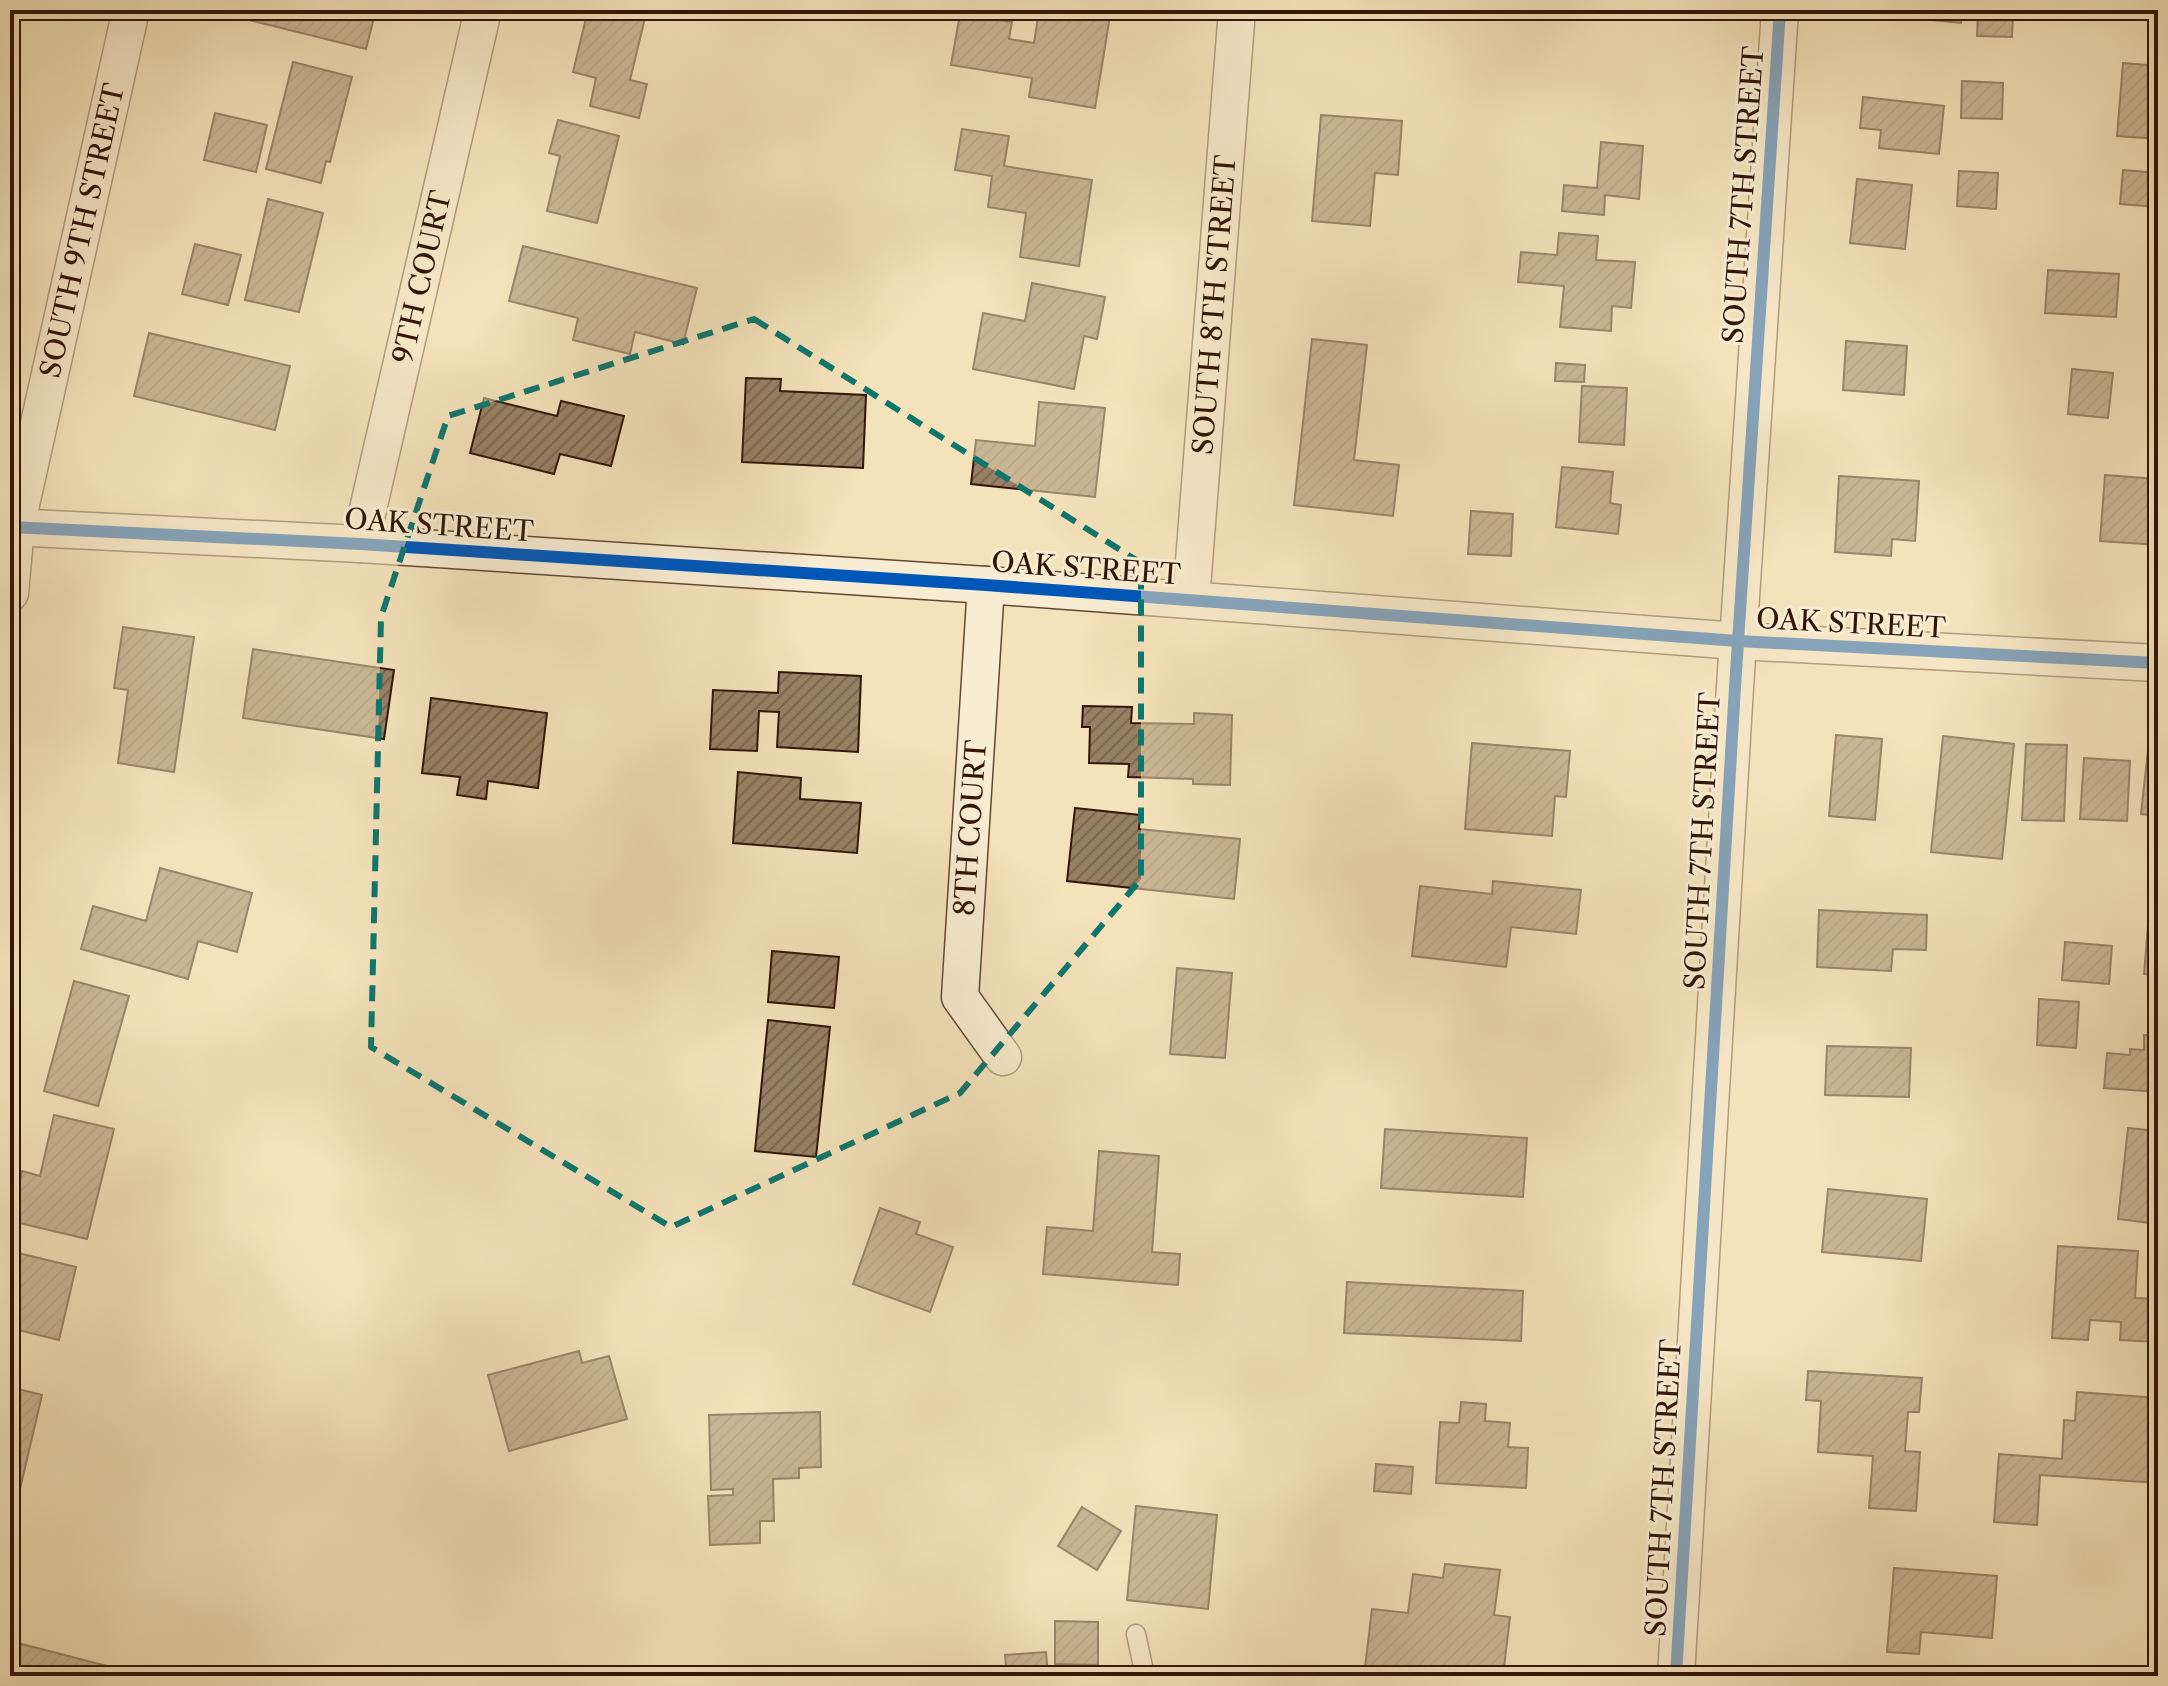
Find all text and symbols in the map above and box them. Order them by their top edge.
street label: SOUTH 7TH STREET [1716,45,1770,345]
street label: SOUTH 9TH STREET [33,80,131,381]
street label: SOUTH 8TH STREET [1185,154,1243,456]
street label: 9TH COURT [385,187,458,367]
street label: OAK STREET [343,501,535,549]
street label: OAK STREET [990,544,1182,592]
street label: OAK STREET [1755,601,1947,645]
street label: SOUTH 7TH STREET [1677,691,1727,991]
street label: 8TH COURT [947,739,993,917]
street label: SOUTH 7TH STREET [1638,1338,1688,1638]

